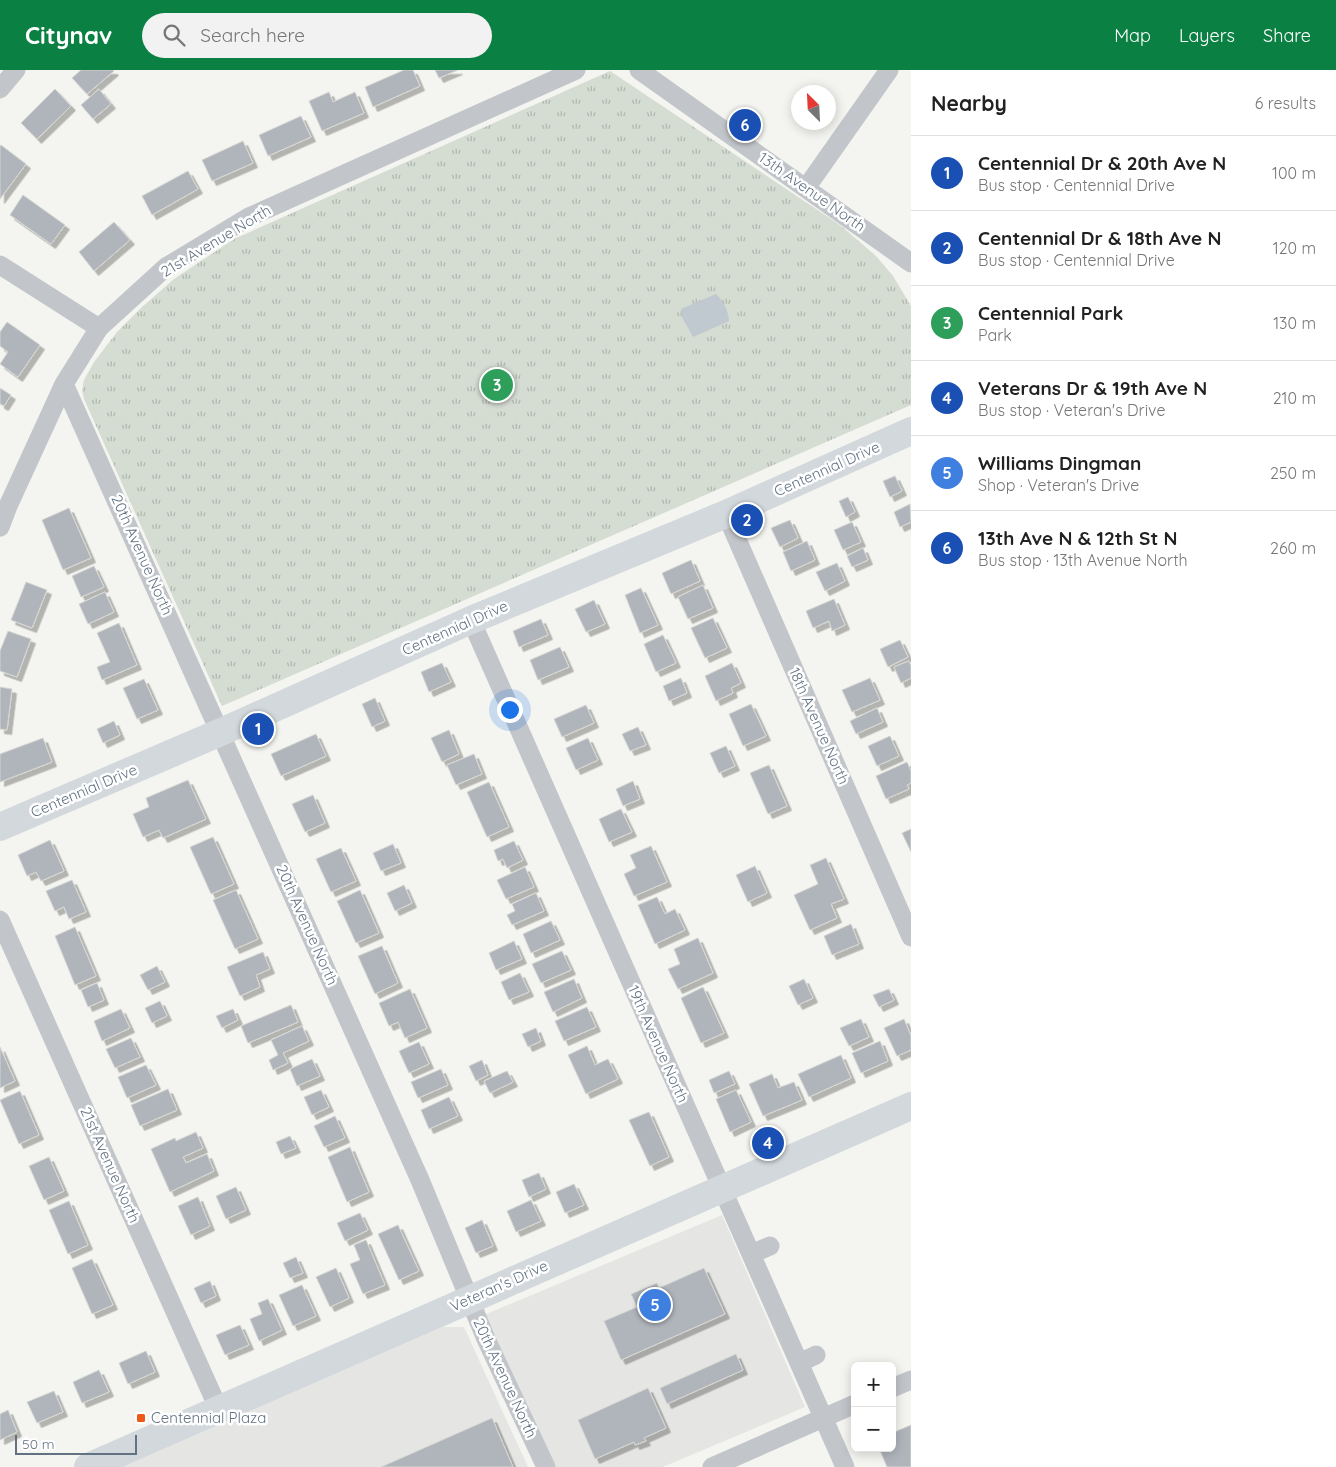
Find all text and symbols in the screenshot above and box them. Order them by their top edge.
search box [142,13,492,58]
text: Citynav [25,20,112,50]
icon: search [160,21,188,49]
text: Search here [200,23,305,47]
text: Map [1114,24,1151,47]
text: Layers [1179,24,1235,47]
text: Share [1263,24,1311,47]
north arrow [791,85,836,130]
text: Nearby [931,90,1007,116]
text: 6 results [1255,93,1316,113]
pin: 6 [729,106,761,144]
street label: 13th Avenue North [755,148,869,235]
text: Centennial Dr & 20th Ave N [978,151,1226,175]
text: 1 [944,163,950,183]
text: 100 m [1272,163,1316,183]
text: Bus stop · Centennial Drive [978,175,1175,195]
street label: 21st Avenue North [157,200,274,281]
text: Centennial Dr & 18th Ave N [978,226,1222,250]
text: 2 [942,238,952,258]
text: 120 m [1273,238,1316,258]
text: Bus stop · Centennial Drive [978,250,1175,270]
text: Centennial Park [978,301,1123,325]
text: 3 [943,313,951,333]
text: 130 m [1273,313,1316,333]
text: Park [978,325,1012,345]
pin: 3 [481,366,513,404]
text: Veterans Dr & 19th Ave N [978,376,1207,400]
text: 4 [942,388,952,408]
text: 210 m [1273,388,1316,408]
text: Bus stop · Veteran's Drive [978,400,1166,420]
street label: Centennial Drive [771,437,883,500]
text: Williams Dingman [978,451,1141,475]
text: 5 [942,463,952,483]
text: 250 m [1270,463,1316,483]
text: Shop · Veteran's Drive [978,475,1139,495]
street label: 20th Avenue North [107,492,178,618]
pin: 2 [731,501,763,539]
text: 13th Ave N & 12th St N [978,526,1177,550]
text: 6 [943,538,951,558]
text: 260 m [1270,538,1316,558]
text: Bus stop · 13th Avenue North [978,550,1188,570]
street label: Centennial Drive [399,596,511,659]
street label: 18th Avenue North [785,664,854,787]
your location [497,697,523,723]
pin: 1 [242,710,274,748]
street label: Centennial Drive [28,760,140,822]
street label: 20th Avenue North [272,862,343,988]
street label: 19th Avenue North [624,982,693,1105]
street label: 21st Avenue North [76,1104,145,1226]
pin: 4 [752,1124,784,1162]
street label: Veteran's Drive [447,1255,551,1316]
pin: 5 [639,1286,671,1324]
street label: 20th Avenue North [469,1315,541,1441]
map controls [851,1362,896,1452]
button: + [851,1362,896,1407]
button: − [851,1407,896,1452]
place label: Centennial Plaza [151,1408,266,1427]
marker: Centennial Plaza [135,1412,147,1424]
scale bar [15,1432,138,1455]
text: 50 m [22,1435,55,1453]

